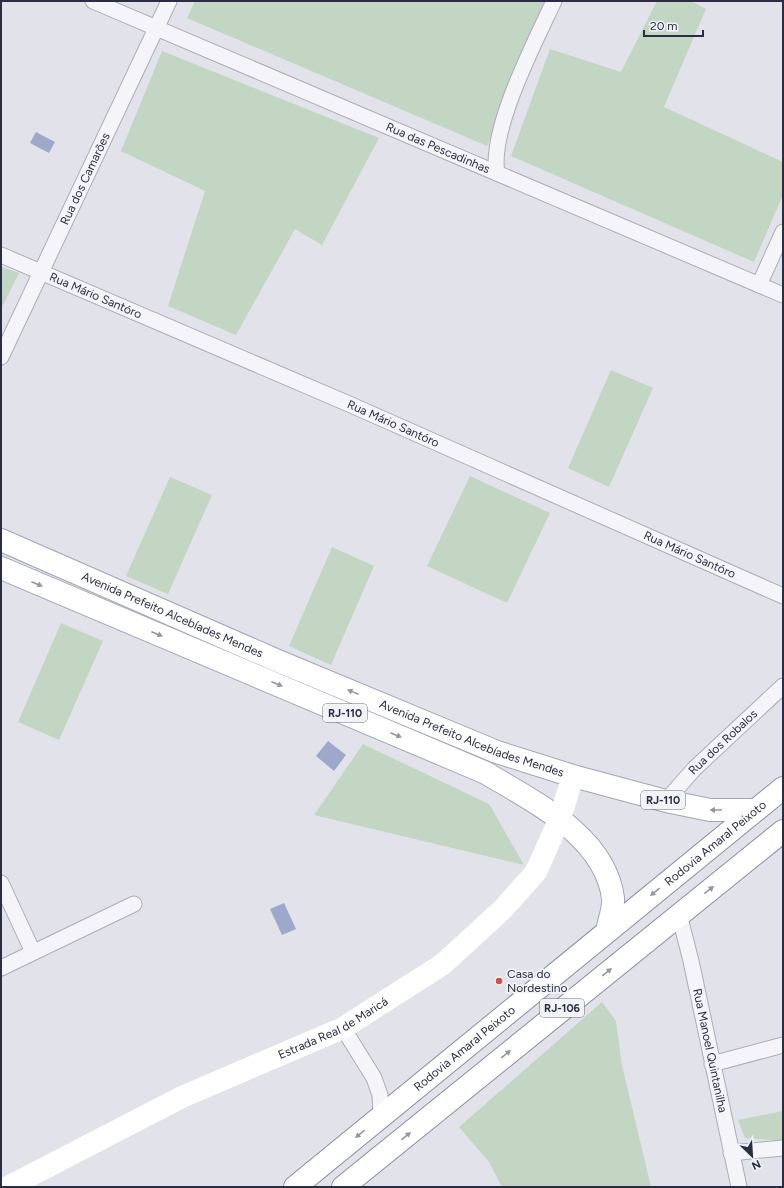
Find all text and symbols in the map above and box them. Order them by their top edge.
scale bar [644,12,703,38]
text: 20 m [650,19,678,33]
street label: Rua das Pescadinhas [384,120,492,176]
street label: Rua dos Camarões [57,130,113,227]
street label: Rua Mário Santóro [47,270,144,321]
street label: Rua Mário Santóro [345,397,441,450]
street label: Rua Mário Santóro [641,528,738,581]
street label: Avenida Prefeito Alcebíades Mendes [79,569,266,661]
one-way arrow [31,580,43,587]
one-way arrow [151,631,162,637]
one-way arrow [271,681,282,687]
one-way arrow [347,689,359,695]
street label: Avenida Prefeito Alcebíades Mendes [377,697,566,780]
road number: RJ-110 [323,704,367,722]
street label: Rua dos Robalos [686,706,760,777]
one-way arrow [391,732,402,738]
road number: RJ-110 [641,791,685,809]
street label: Rodovia Amaral Peixoto [662,798,769,889]
one-way arrow [709,807,722,813]
one-way arrow [703,886,714,894]
one-way arrow [649,888,660,896]
place label: Casa do Nordestino [507,967,567,995]
one-way arrow [602,967,613,976]
marker: Casa do Nordestino [494,976,504,986]
street label: Rua Manoel Quintanilha [690,987,730,1114]
street label: Estrada Real de Maricá [276,994,390,1062]
road number: RJ-106 [540,999,584,1017]
street label: Rodovia Amaral Peixoto [411,1003,518,1094]
one-way arrow [501,1049,512,1058]
one-way arrow [354,1130,365,1139]
one-way arrow [400,1131,411,1140]
north arrow [732,1136,772,1176]
text: N [749,1157,763,1172]

